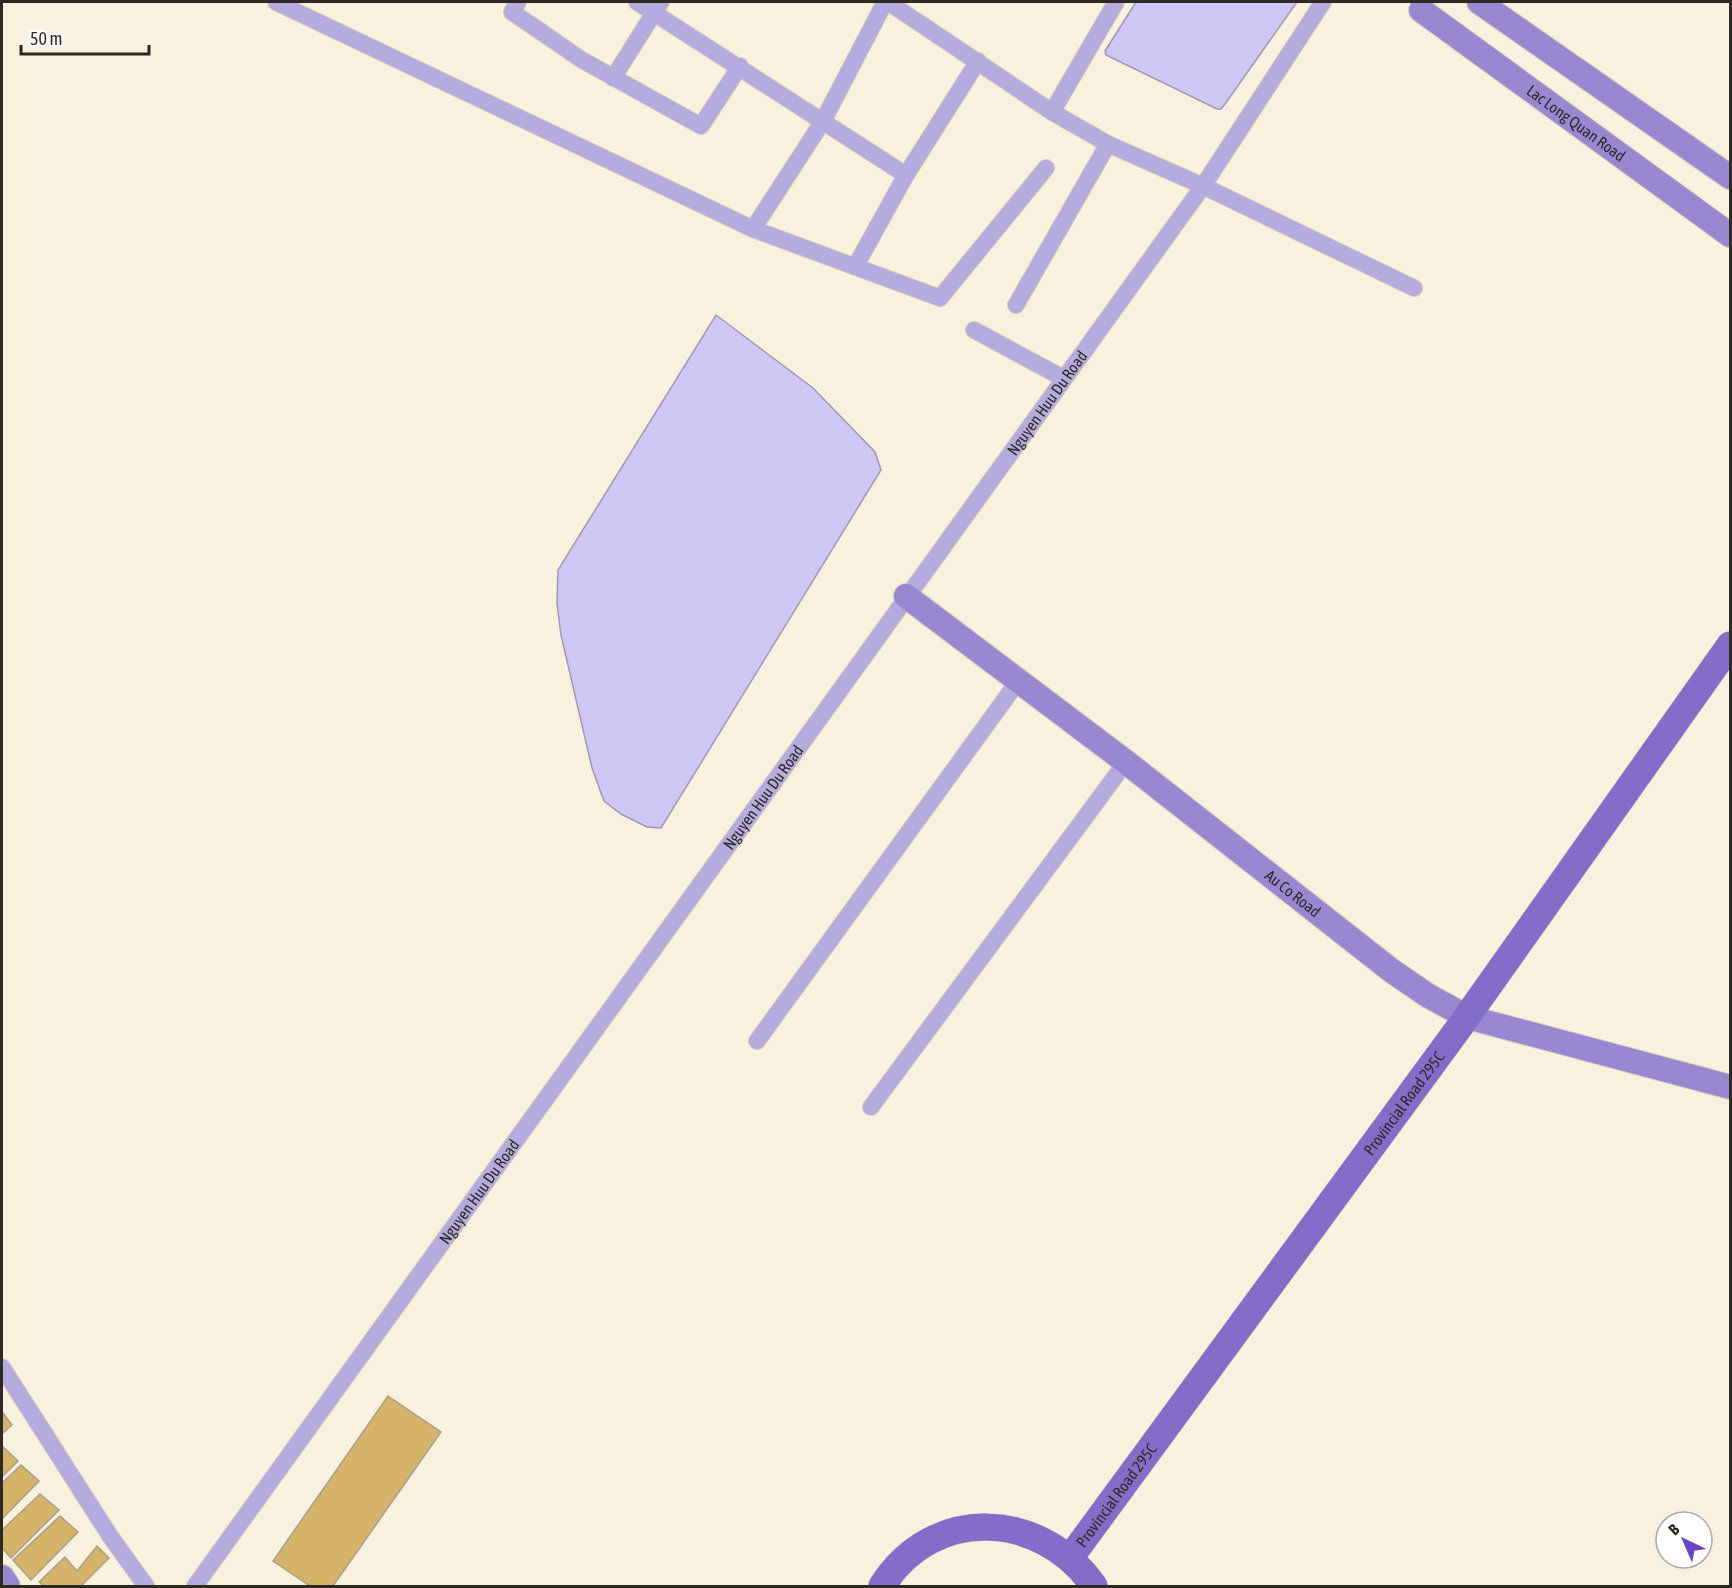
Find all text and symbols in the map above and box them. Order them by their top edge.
scale bar [21,18,148,56]
text: 50 m [30,28,62,49]
street label: Lac Long Quan Road [1523,81,1629,165]
street label: Nguyen Huu Du Road [1003,347,1091,458]
street label: Nguyen Huu Du Road [719,742,807,853]
street label: Au Co Road [1262,866,1324,920]
street label: Provincial Road 295C [1360,1048,1448,1159]
street label: Nguyen Huu Du Road [435,1136,523,1247]
street label: Provincial Road 295C [1072,1440,1160,1550]
north arrow [1654,1510,1714,1570]
text: B [1665,1520,1683,1538]

